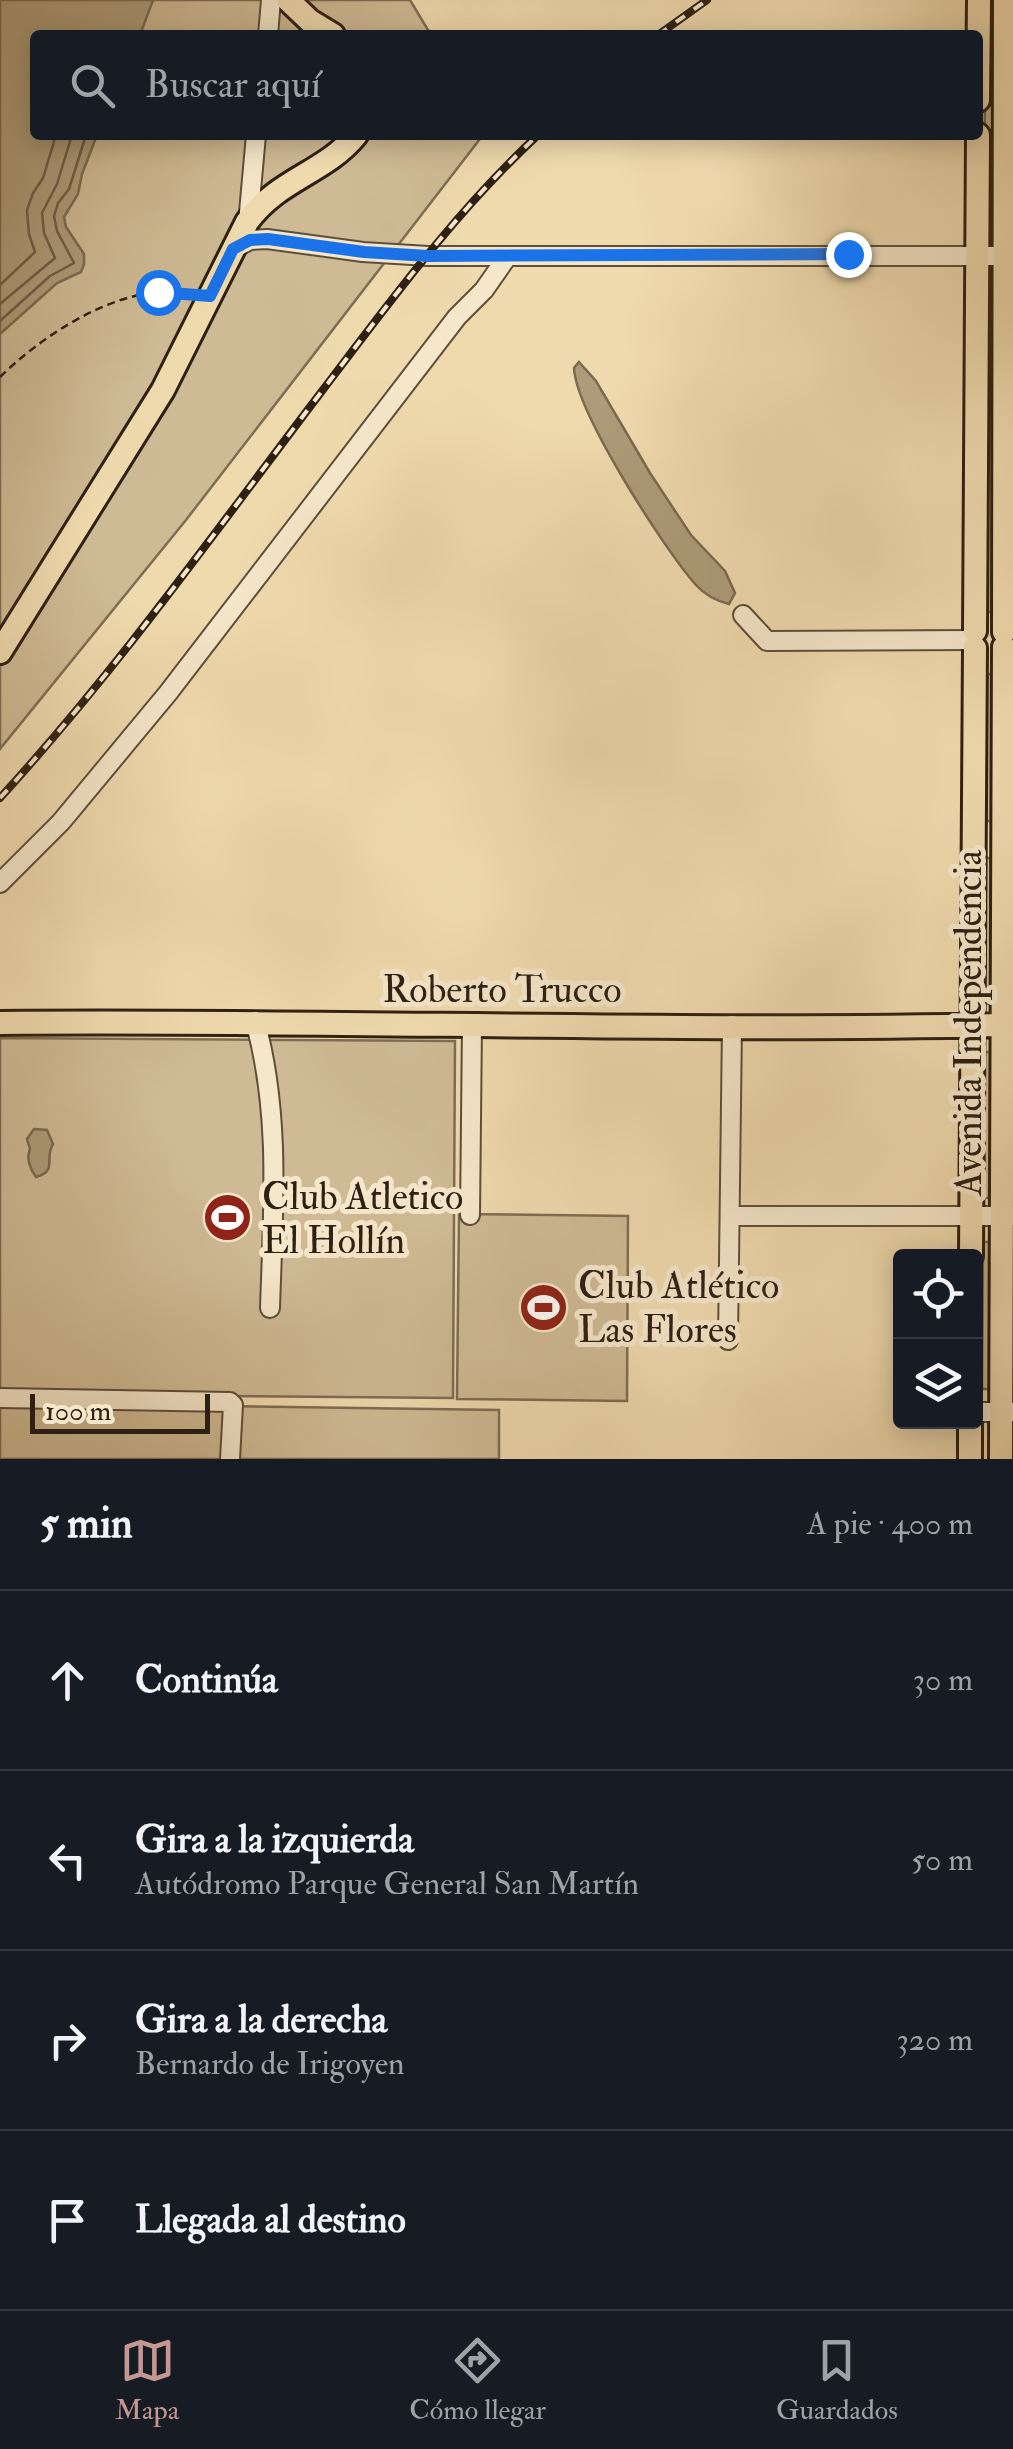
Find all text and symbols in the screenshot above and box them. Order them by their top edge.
search box [30,30,983,140]
icon: search [65,58,120,113]
text: Buscar aquí [145,61,321,109]
route end [826,232,872,278]
route start [136,270,182,316]
street label: Avenida Independencia [945,850,993,1197]
street label: Roberto Trucco [383,966,621,1014]
place label: Club Atletico El Hollín [262,1173,463,1265]
sports icon: Club Atletico El Hollín [201,1192,253,1244]
map controls [893,1249,983,1429]
button: locate [893,1249,983,1339]
place label: Club Atlético Las Flores [578,1262,779,1354]
sports icon: Club Atlético Las Flores [517,1281,569,1333]
button: layers [893,1339,983,1429]
scale bar [30,1389,210,1434]
text: 100 m [45,1394,111,1429]
text: 5 min [40,1498,133,1550]
text: A pie · 400 m [807,1504,973,1544]
icon: ahead [40,1653,95,1708]
text: Continúa [135,1656,278,1704]
text: 30 m [913,1660,973,1700]
text: Gira a la izquierda [135,1816,414,1864]
icon: left [40,1833,95,1888]
text: 50 m [911,1840,973,1880]
text: Autódromo Parque General San Martín [135,1864,639,1904]
text: Gira a la derecha [135,1996,387,2044]
icon: right [40,2013,95,2068]
text: 320 m [897,2020,973,2060]
text: Bernardo de Irigoyen [135,2044,405,2084]
icon: arrive [40,2193,95,2248]
text: Llegada al destino [135,2196,406,2244]
tab: Mapa [115,2333,179,2428]
tab: Cómo llegar [409,2333,546,2428]
tab: Guardados [776,2333,898,2428]

